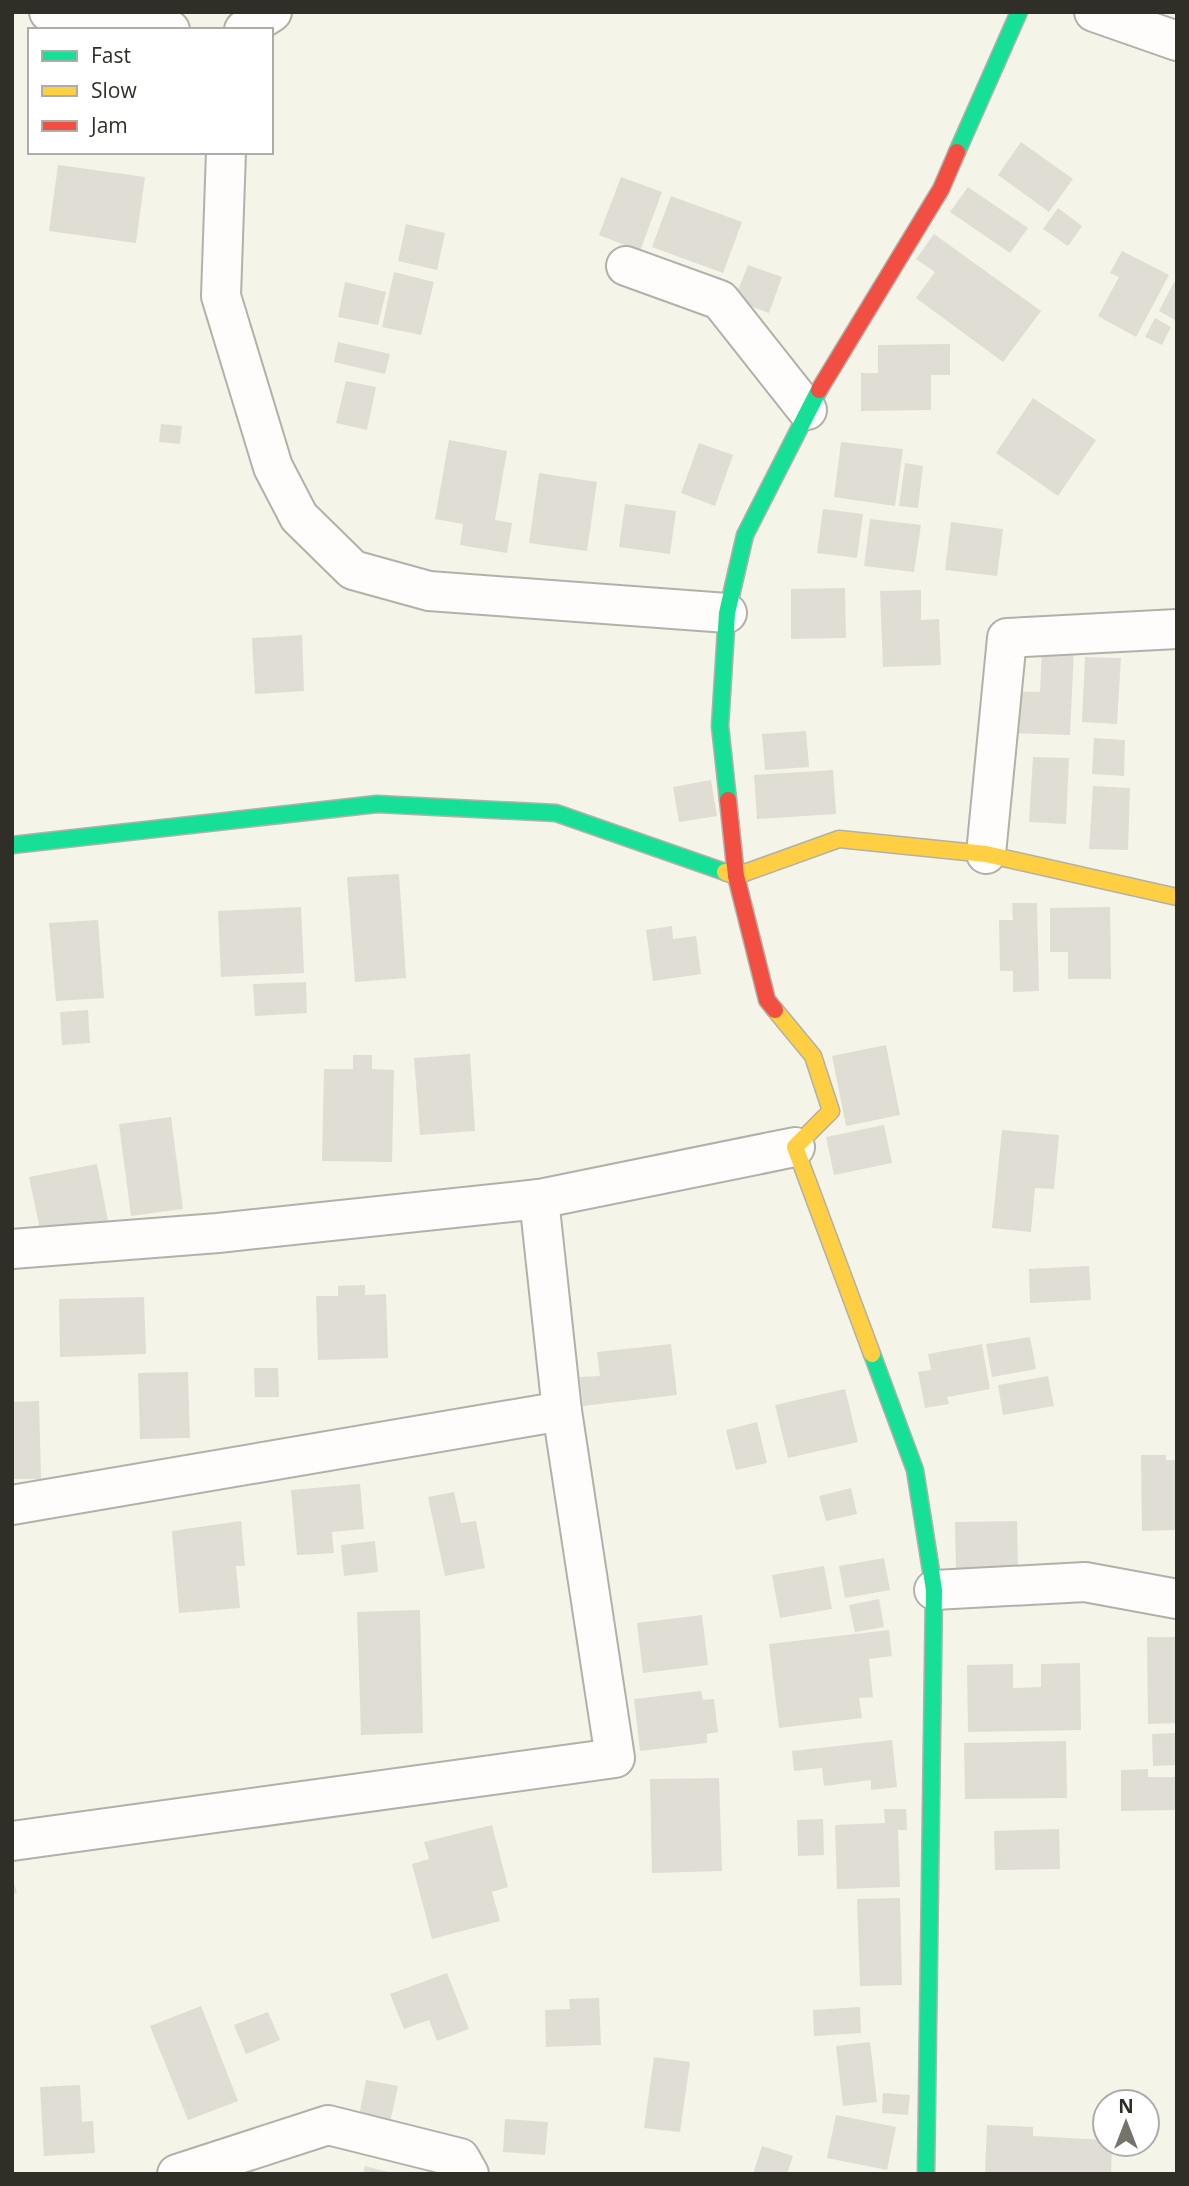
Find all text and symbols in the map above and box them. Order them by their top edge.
legend [28,28,273,154]
text: Fast [91,41,131,69]
text: Slow [91,76,137,104]
text: Jam [89,111,128,139]
north arrow [1091,2088,1161,2158]
text: N [1118,2093,1134,2119]

